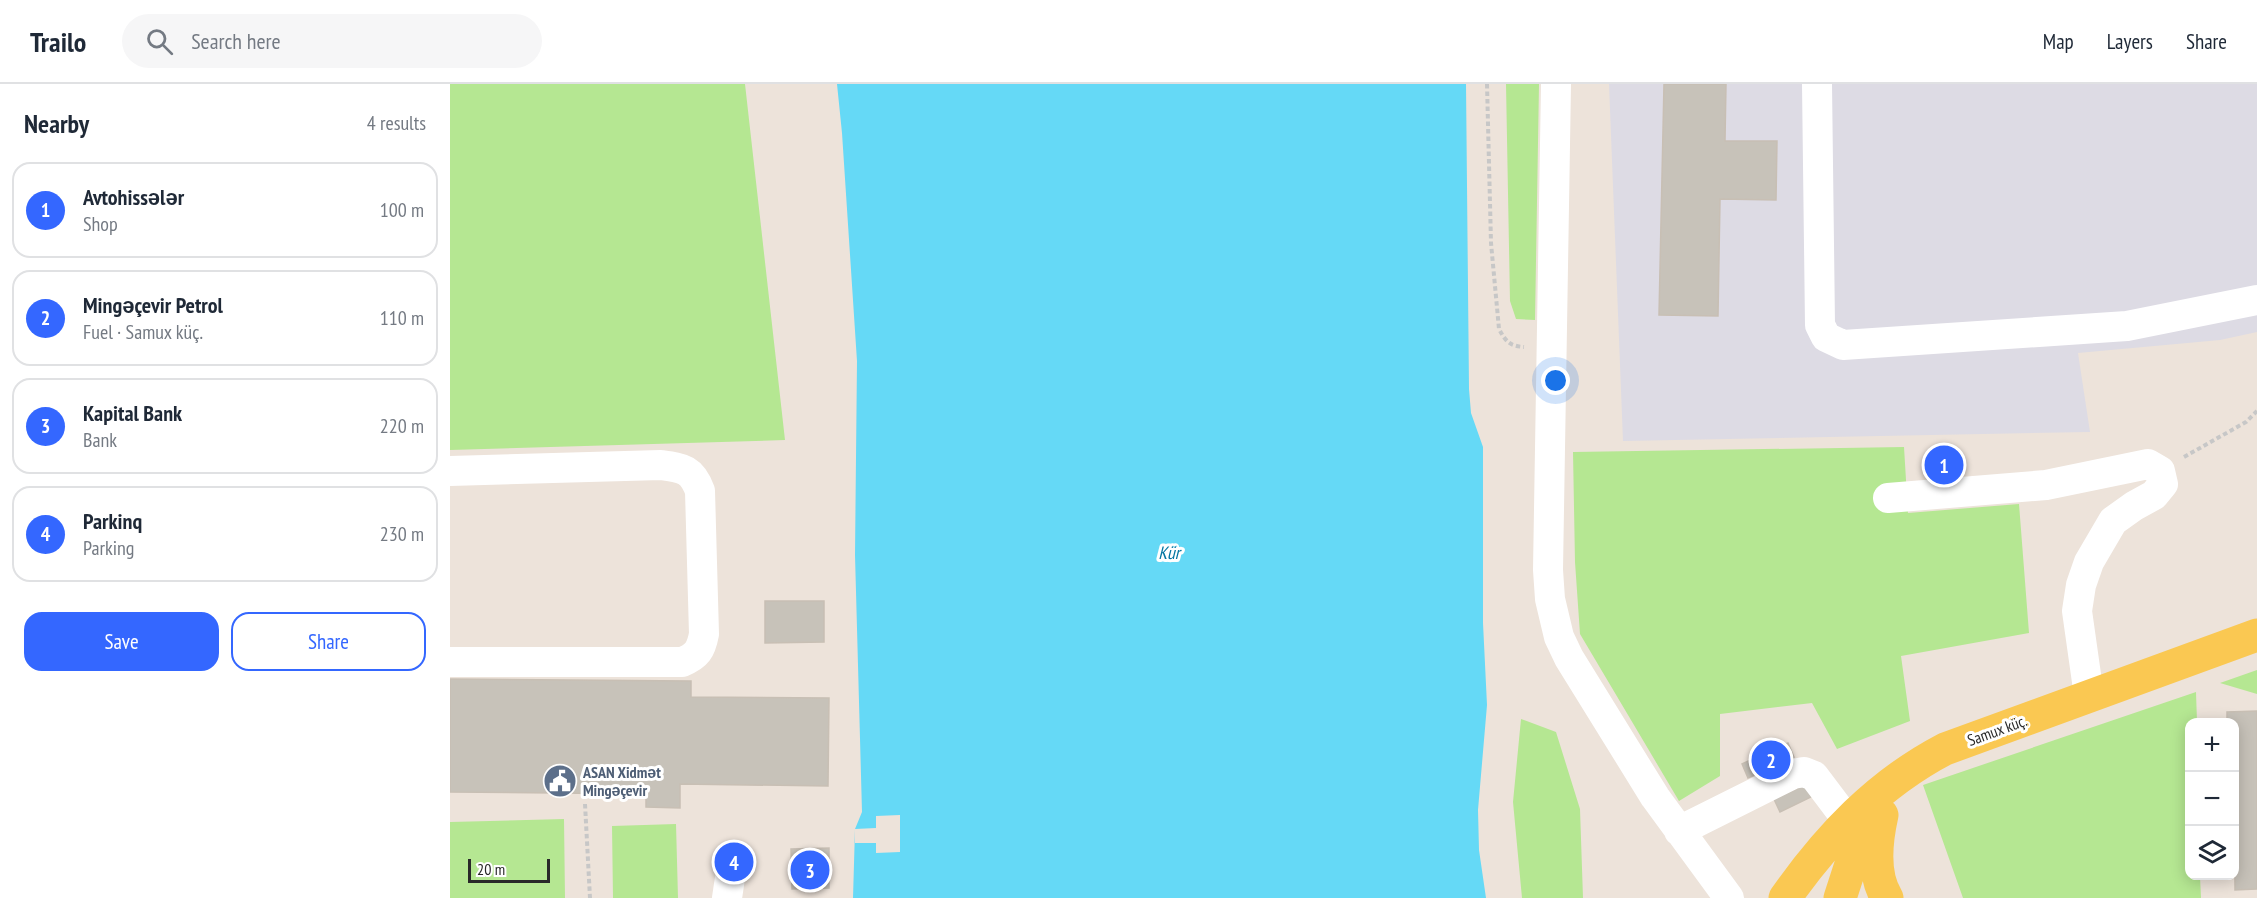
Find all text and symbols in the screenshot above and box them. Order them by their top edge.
search box [122,14,542,68]
text: Trailo [30,23,86,60]
icon: search [143,25,176,58]
text: Search here [191,27,281,55]
text: Map [2043,28,2074,55]
text: Layers [2107,28,2153,55]
text: Share [2186,28,2227,55]
text: Nearby [24,107,89,140]
text: 4 results [367,110,426,136]
text: Avtohissələr [83,183,184,211]
text: 1 [41,197,50,223]
text: 100 m [380,197,424,223]
text: Shop [83,211,118,237]
text: Mingəçevir Petrol [83,291,223,319]
text: 2 [41,305,50,331]
text: 110 m [380,305,424,331]
text: Fuel · Samux küç. [83,319,203,345]
your location [1541,366,1570,395]
text: Kapital Bank [83,399,182,427]
text: 3 [41,413,50,439]
text: 220 m [380,413,424,439]
text: Bank [83,427,117,453]
pin: 1 [1924,442,1964,488]
text: Parkinq [83,507,142,535]
text: 4 [41,521,50,547]
text: 230 m [380,521,424,547]
text: Parking [83,535,134,561]
water label: Kür [1158,541,1183,564]
button: Save [24,612,219,671]
button: Share [231,612,426,671]
street label: Samux küç. [1964,710,2030,750]
map controls [2185,718,2239,880]
button: + [2185,718,2239,772]
pin: 2 [1752,738,1790,782]
place label: ASAN Xidmət Mingəçevir [582,762,661,800]
public building icon: ASAN Xidmət Mingəçevir [542,763,578,799]
button: − [2185,772,2239,826]
button: layers [2185,826,2239,880]
pin: 4 [714,840,754,884]
pin: 3 [790,848,830,892]
scale bar [468,856,550,884]
text: 20 m [477,859,505,879]

